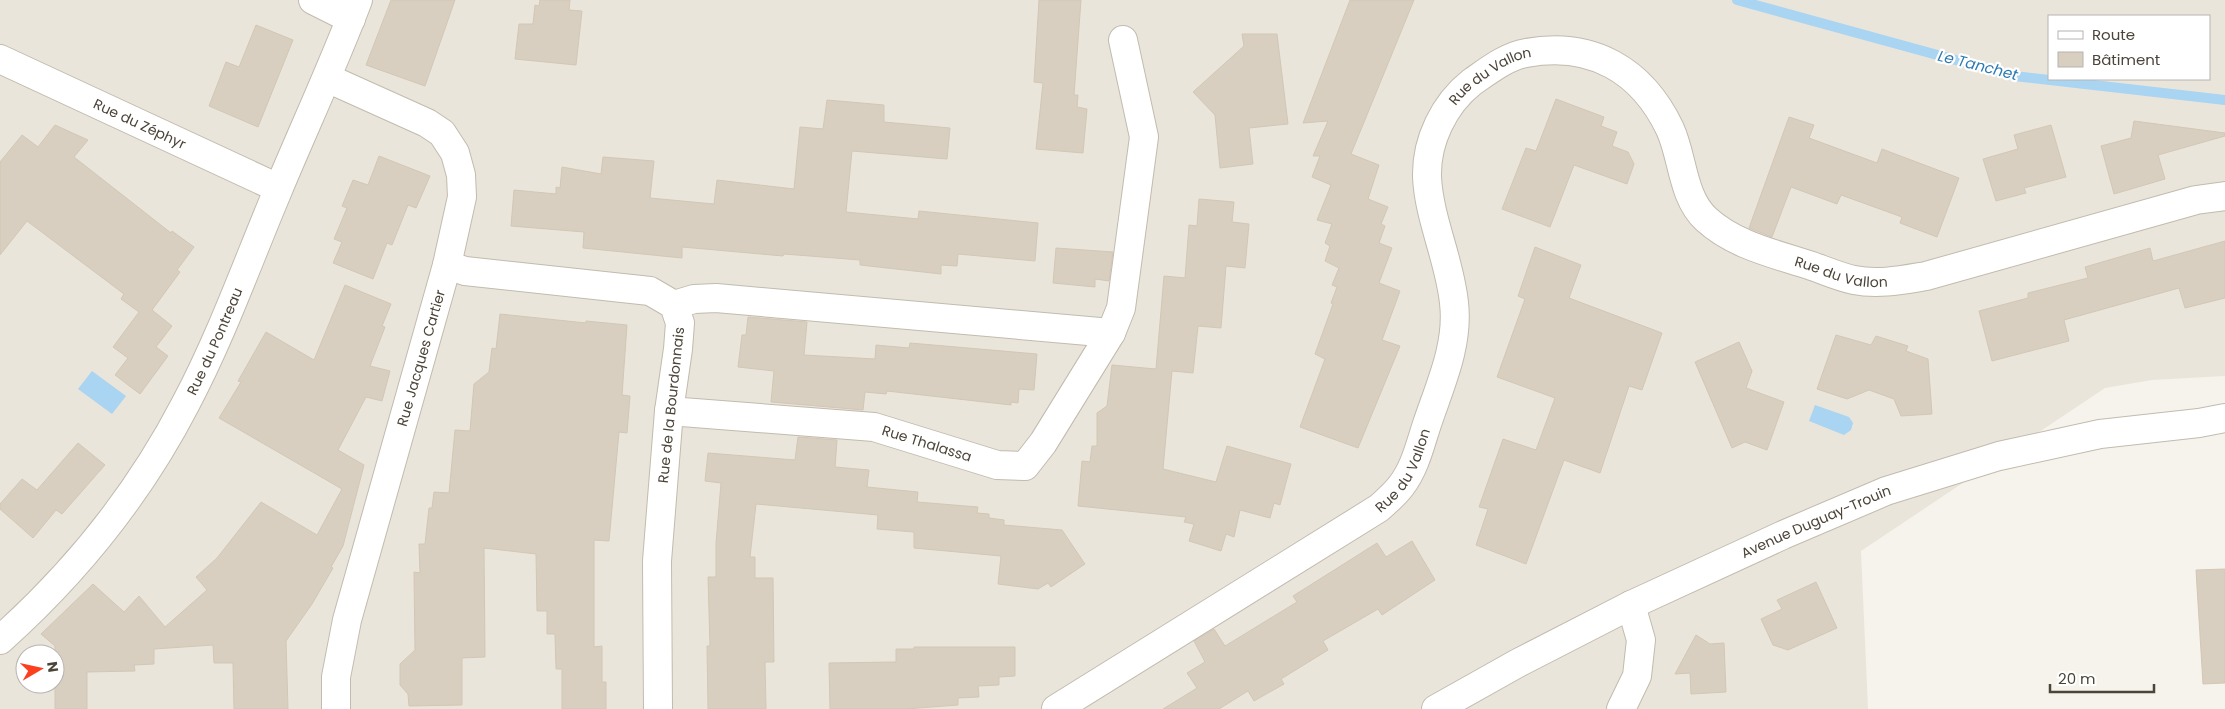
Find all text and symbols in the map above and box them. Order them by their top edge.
legend [2048,15,2210,80]
text: Route [2092,24,2135,45]
street label: Rue du Vallon [1444,42,1533,109]
water label: Le Tanchet [1936,45,2021,85]
text: Bâtiment [2092,49,2160,70]
street label: Rue du Zéphyr [90,94,189,154]
street label: Rue du Vallon [1792,251,1888,292]
street label: Rue du Pontreau [182,285,247,398]
street label: Rue Jacques Cartier [392,287,450,429]
street label: Rue de la Bourdonnais [653,326,689,484]
street label: Rue Thalassa [880,420,974,467]
street label: Rue du Vallon [1371,426,1435,517]
street label: Avenue Duguay-Trouin [1738,480,1893,563]
north arrow [15,644,65,694]
text: N [42,660,64,674]
scale bar [2050,662,2154,694]
text: 20 m [2058,668,2096,689]

